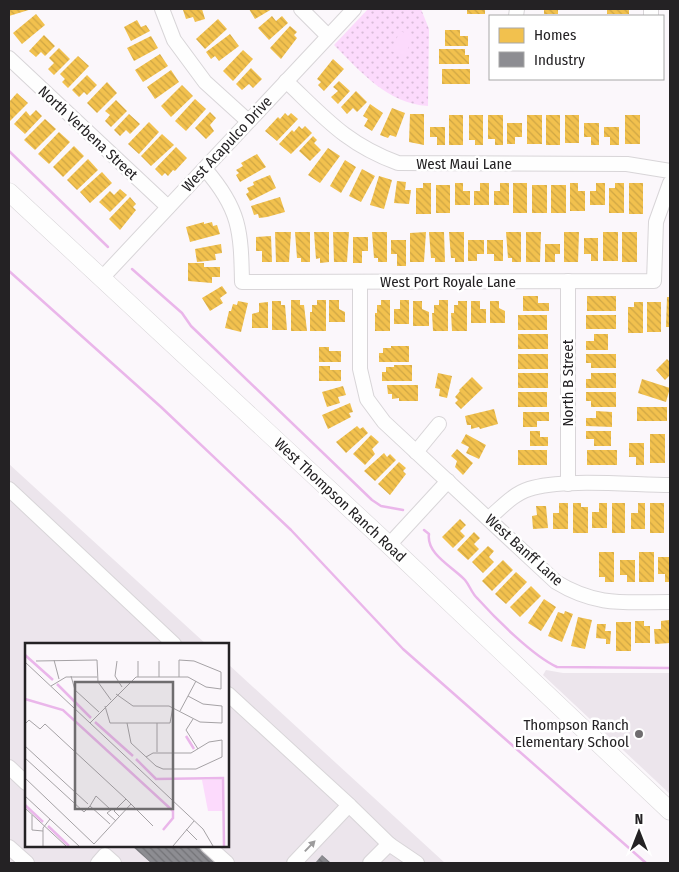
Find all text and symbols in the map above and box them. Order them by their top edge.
legend [489,15,664,80]
text: Homes [534,26,576,44]
text: Industry [534,51,585,69]
street label: North Verbena Street [34,82,142,184]
street label: West Acapulco Drive [178,93,276,195]
street label: West Maui Lane [416,155,512,173]
street label: West Port Royale Lane [380,273,516,291]
street label: North B Street [559,339,577,427]
street label: West Thompson Ranch Road [270,434,410,566]
street label: West Banff Lane [481,510,567,590]
inset map [25,643,229,847]
place label: Thompson Ranch Elementary School [515,716,629,751]
marker: Thompson Ranch Elementary School [633,728,645,740]
north arrow [614,807,664,857]
text: N [635,811,643,828]
one-way arrow [304,841,316,853]

